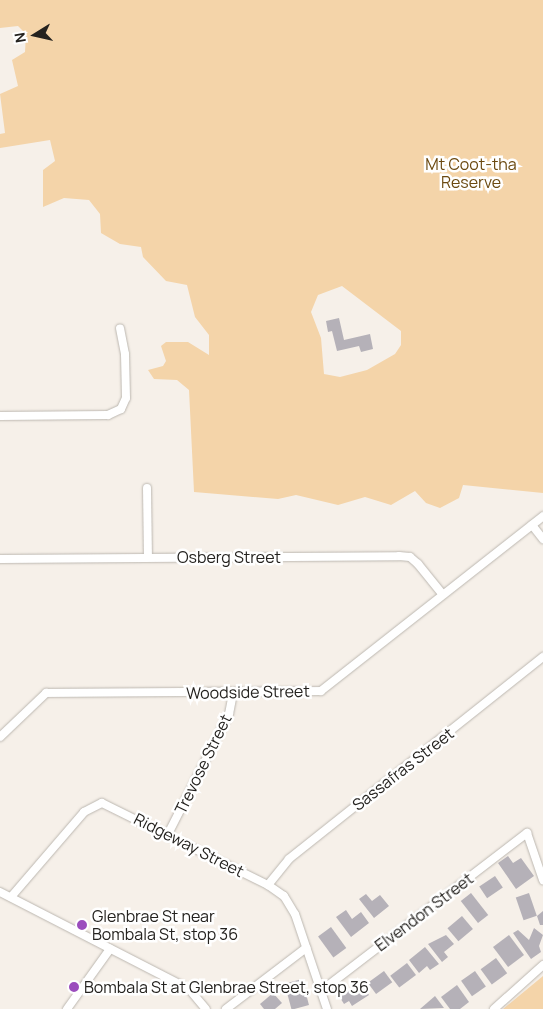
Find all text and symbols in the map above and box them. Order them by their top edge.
north arrow [10,10,60,60]
text: N [10,31,30,44]
park label: Mt Coot-tha Reserve [425,154,517,192]
street label: Osberg Street [177,547,281,567]
street label: Woodside Street [186,681,310,703]
street label: Trevose Street [171,711,235,817]
street label: Sassafras Street [349,724,457,814]
street label: Ridgeway Street [131,809,247,881]
street label: Elvendon Street [371,869,477,955]
place label: Glenbrae St near Bombala St, stop 36 [92,906,238,944]
marker: Glenbrae St near Bombala St, stop 36 [76,919,88,931]
place label: Bombala St at Glenbrae Street, stop 36 [84,977,369,997]
marker: Bombala St at Glenbrae Street, stop 36 [68,981,80,993]

